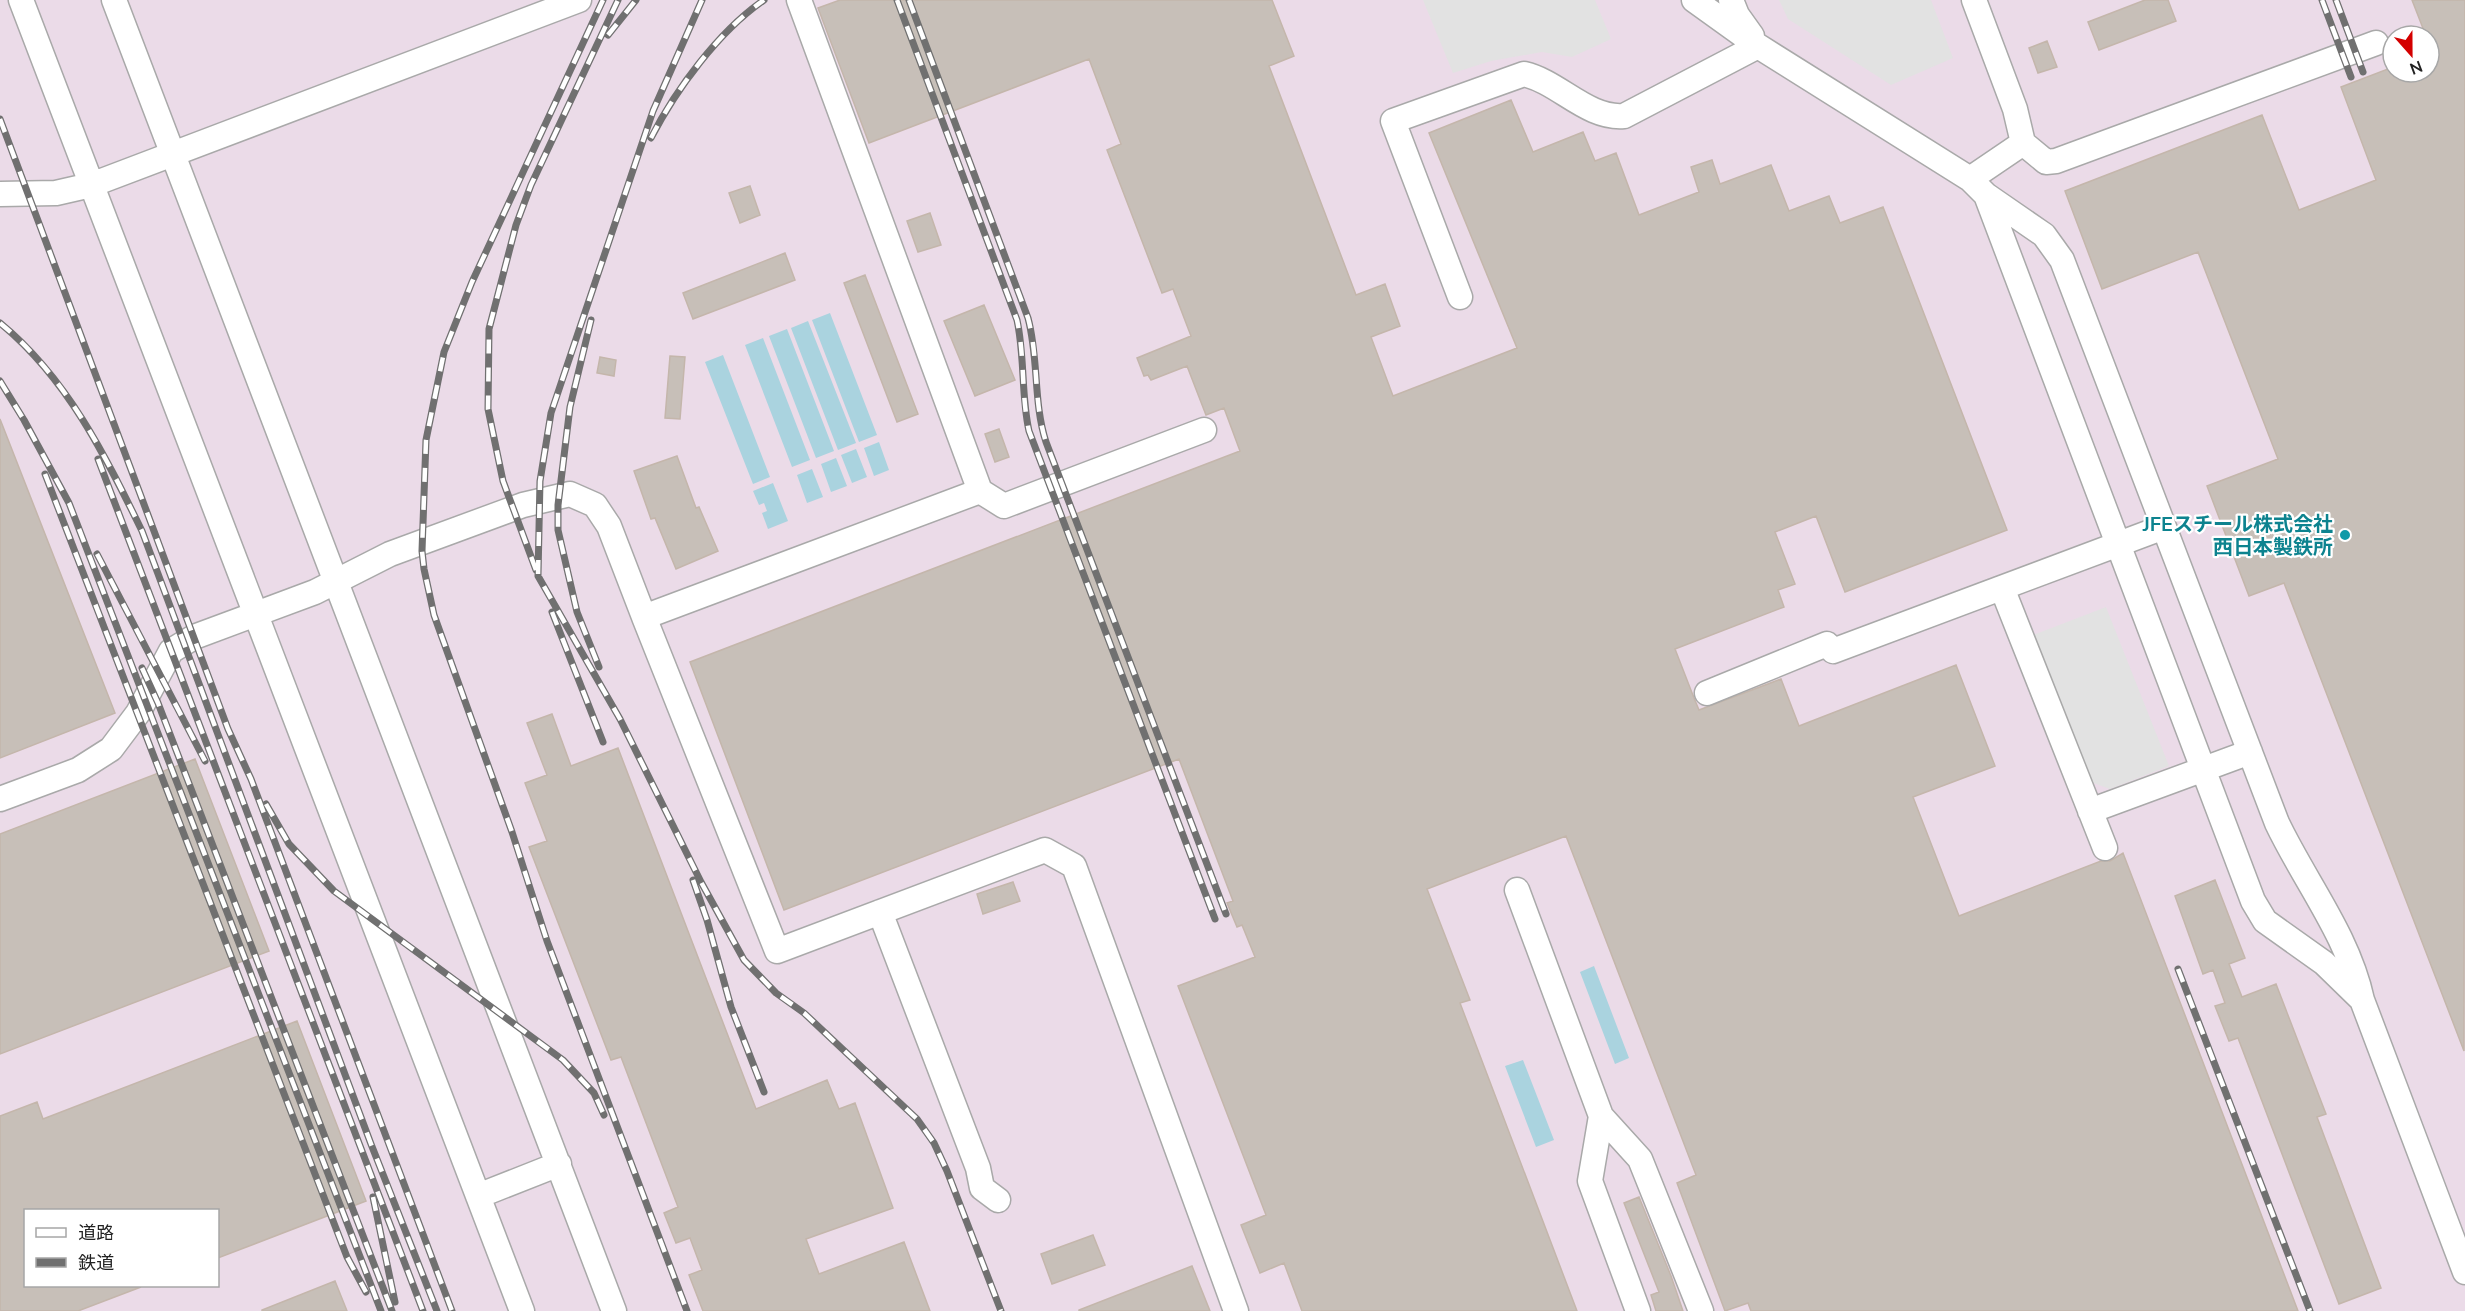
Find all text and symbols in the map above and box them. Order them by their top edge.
north arrow [2381,24,2441,84]
text: N [2406,55,2426,79]
place label: JFEスチール株式会社 西日本製鉄所 [2142,511,2333,561]
marker: JFEスチール株式会社 西日本製鉄所 [2338,528,2352,542]
legend [24,1209,219,1287]
text: 道路 [78,1221,114,1245]
text: 鉄道 [78,1251,114,1275]

